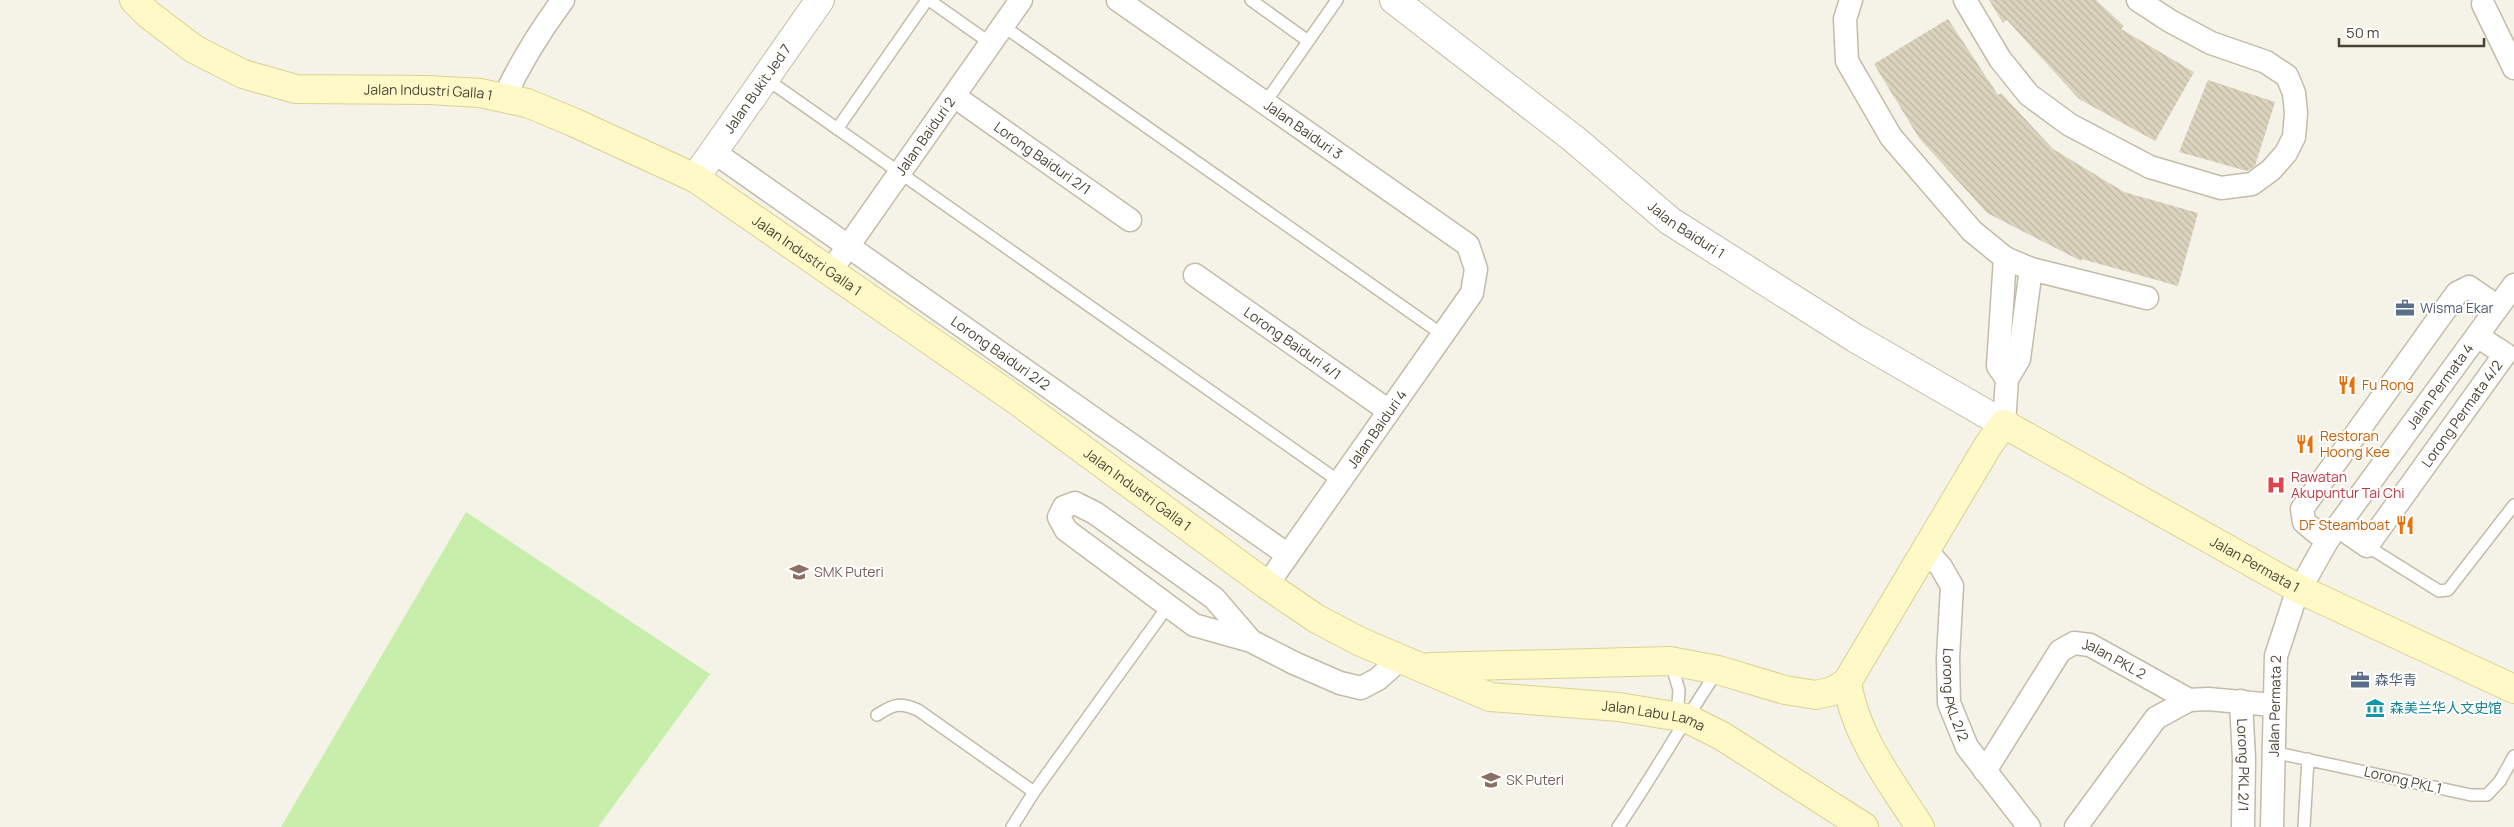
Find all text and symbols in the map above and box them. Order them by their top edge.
scale bar [2339,15,2484,47]
text: 50 m [2346,22,2380,43]
street label: Jalan Bukit Jed 7 [719,40,795,137]
street label: Jalan Industri Galla 1 [364,80,495,104]
street label: Jalan Baiduri 2 [891,93,959,179]
street label: Jalan Baiduri 3 [1260,95,1346,163]
street label: Lorong Baiduri 2/1 [990,117,1095,199]
street label: Jalan Baiduri 1 [1644,196,1729,262]
street label: Jalan Industri Galla 1 [749,211,866,300]
office icon: Wisma Ekar [2394,297,2416,319]
place label: Wisma Ekar [2420,298,2494,317]
street label: Lorong Baiduri 4/1 [1240,302,1345,384]
street label: Lorong Baiduri 2/2 [947,311,1054,394]
street label: Jalan Permata 4 [2402,339,2477,433]
street label: Lorong Permata 4/2 [2417,356,2506,471]
restaurant icon: Fu Rong [2336,374,2358,396]
place label: Fu Rong [2362,375,2414,394]
street label: Jalan Baiduri 4 [1342,386,1411,472]
place label: Restoran Hoong Kee [2320,426,2390,461]
restaurant icon: Restoran Hoong Kee [2294,433,2316,455]
street label: Jalan Industri Galla 1 [1080,443,1195,535]
place label: Rawatan Akupuntur Tai Chi [2291,467,2405,502]
hospital icon: Rawatan Akupuntur Tai Chi [2265,474,2287,496]
restaurant icon: DF Steamboat [2394,514,2416,536]
place label: DF Steamboat [2299,515,2390,534]
street label: Jalan Permata 1 [2207,531,2303,596]
school or university icon: SMK Puteri [788,561,810,583]
place label: SMK Puteri [814,562,884,581]
street label: Jalan PKL 2 [2081,634,2150,683]
street label: Lorong PKL 2/2 [1939,648,1974,744]
street label: Jalan Permata 2 [2264,655,2285,757]
office icon: 森华青 [2349,669,2371,691]
place label: 森华青 [2375,670,2417,689]
street label: Jalan Labu Lama [1601,696,1708,735]
museum icon: 森美兰华人文史馆 [2364,697,2386,719]
place label: 森美兰华人文史馆 [2390,698,2502,717]
street label: Lorong PKL 2/1 [2233,718,2254,812]
street label: Lorong PKL 1 [2362,761,2444,798]
school or university icon: SK Puteri [1480,769,1502,791]
place label: SK Puteri [1506,770,1564,789]

